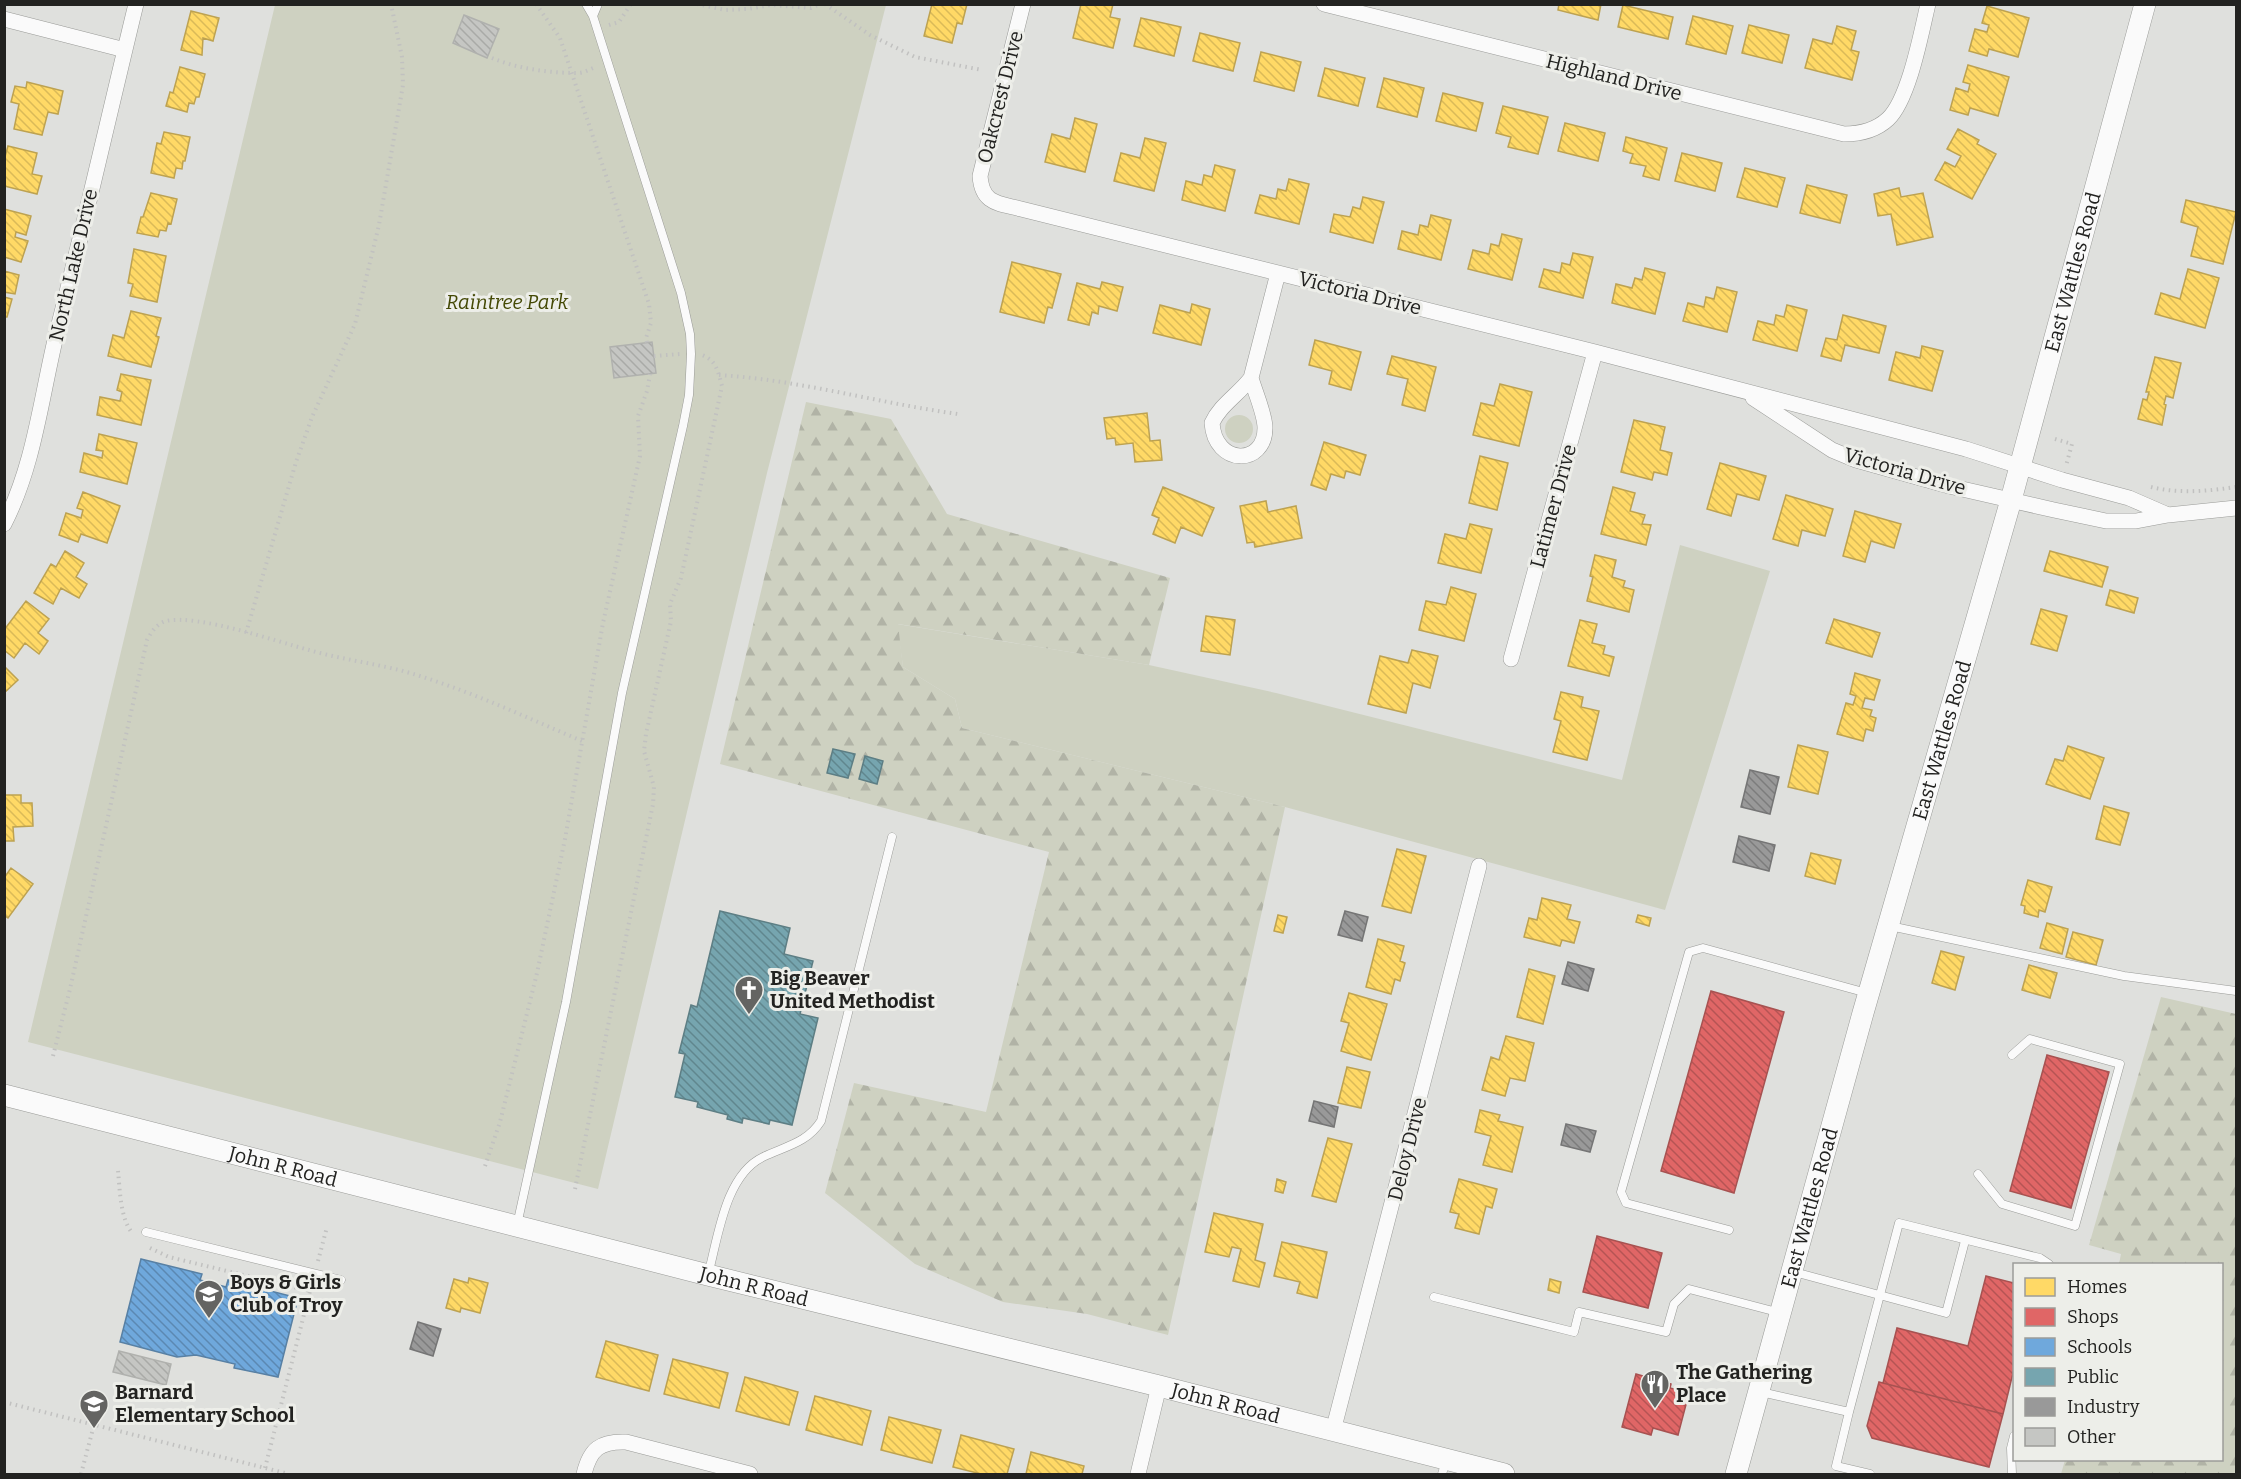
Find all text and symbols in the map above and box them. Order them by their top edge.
street label: Oakcrest Drive [972,28,1028,166]
street label: Highland Drive [1543,48,1685,106]
street label: North Lake Drive [44,186,102,344]
street label: East Wattles Road [2039,189,2106,355]
street label: Victoria Drive [1296,266,1424,320]
park label: Raintree Park [446,290,568,314]
street label: Latimer Drive [1525,442,1581,570]
street label: Victoria Drive [1841,442,1969,500]
street label: East Wattles Road [1907,657,1976,823]
place label: Big Beaver United Methodist [770,966,935,1013]
church icon: Big Beaver United Methodist [733,974,765,1016]
street label: Deloy Drive [1383,1095,1431,1203]
street label: East Wattles Road [1776,1125,1843,1291]
street label: John R Road [225,1141,340,1192]
street label: John R Road [696,1261,811,1311]
legend [2013,1263,2223,1461]
place label: Boys & Girls Club of Troy [230,1270,343,1317]
text: Homes [2067,1276,2127,1298]
school or university icon: Boys & Girls Club of Troy [193,1278,225,1320]
text: Shops [2067,1306,2119,1328]
text: Schools [2067,1336,2132,1358]
place label: The Gathering Place [1676,1360,1813,1407]
text: Public [2067,1366,2119,1388]
restaurant icon: The Gathering Place [1639,1368,1671,1410]
street label: John R Road [1168,1377,1283,1428]
place label: Barnard Elementary School [115,1380,295,1427]
school or university icon: Barnard Elementary School [78,1388,110,1430]
text: Industry [2067,1396,2140,1418]
text: Other [2067,1426,2116,1448]

